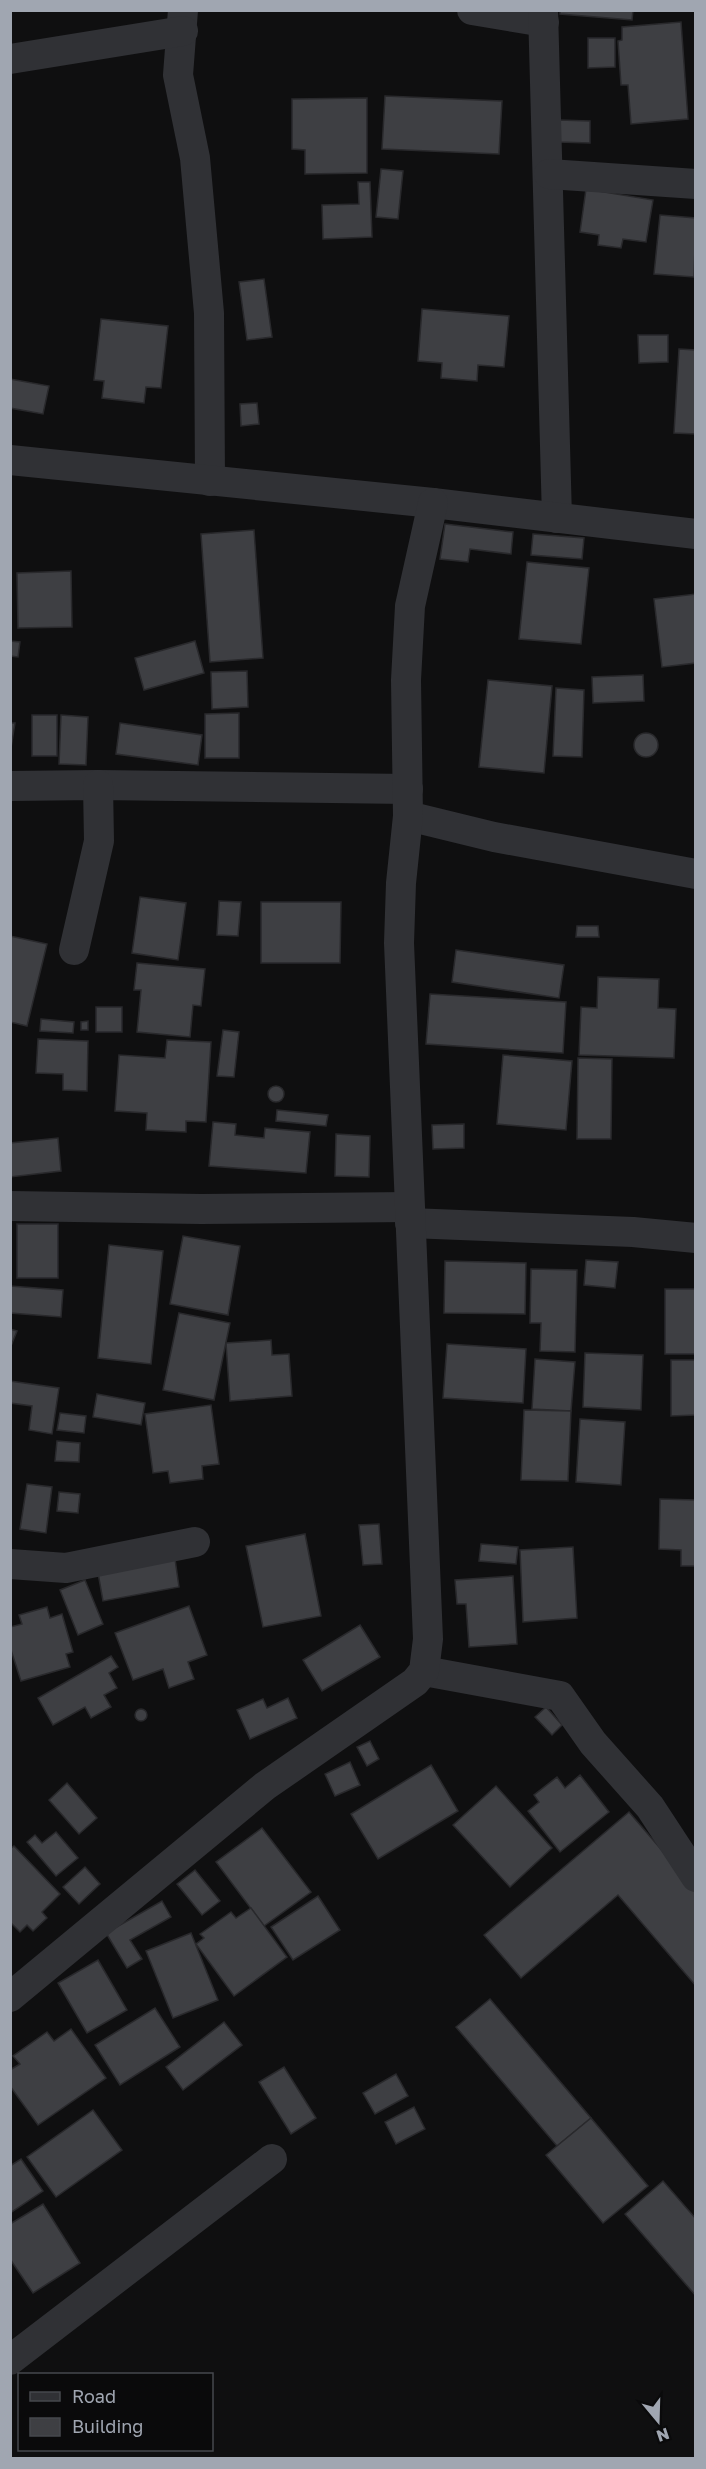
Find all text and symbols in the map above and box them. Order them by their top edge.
legend [18,2373,213,2451]
text: Road [72,2385,116,2407]
north arrow [628,2391,688,2451]
text: Building [72,2415,143,2437]
text: N [654,2424,672,2447]

